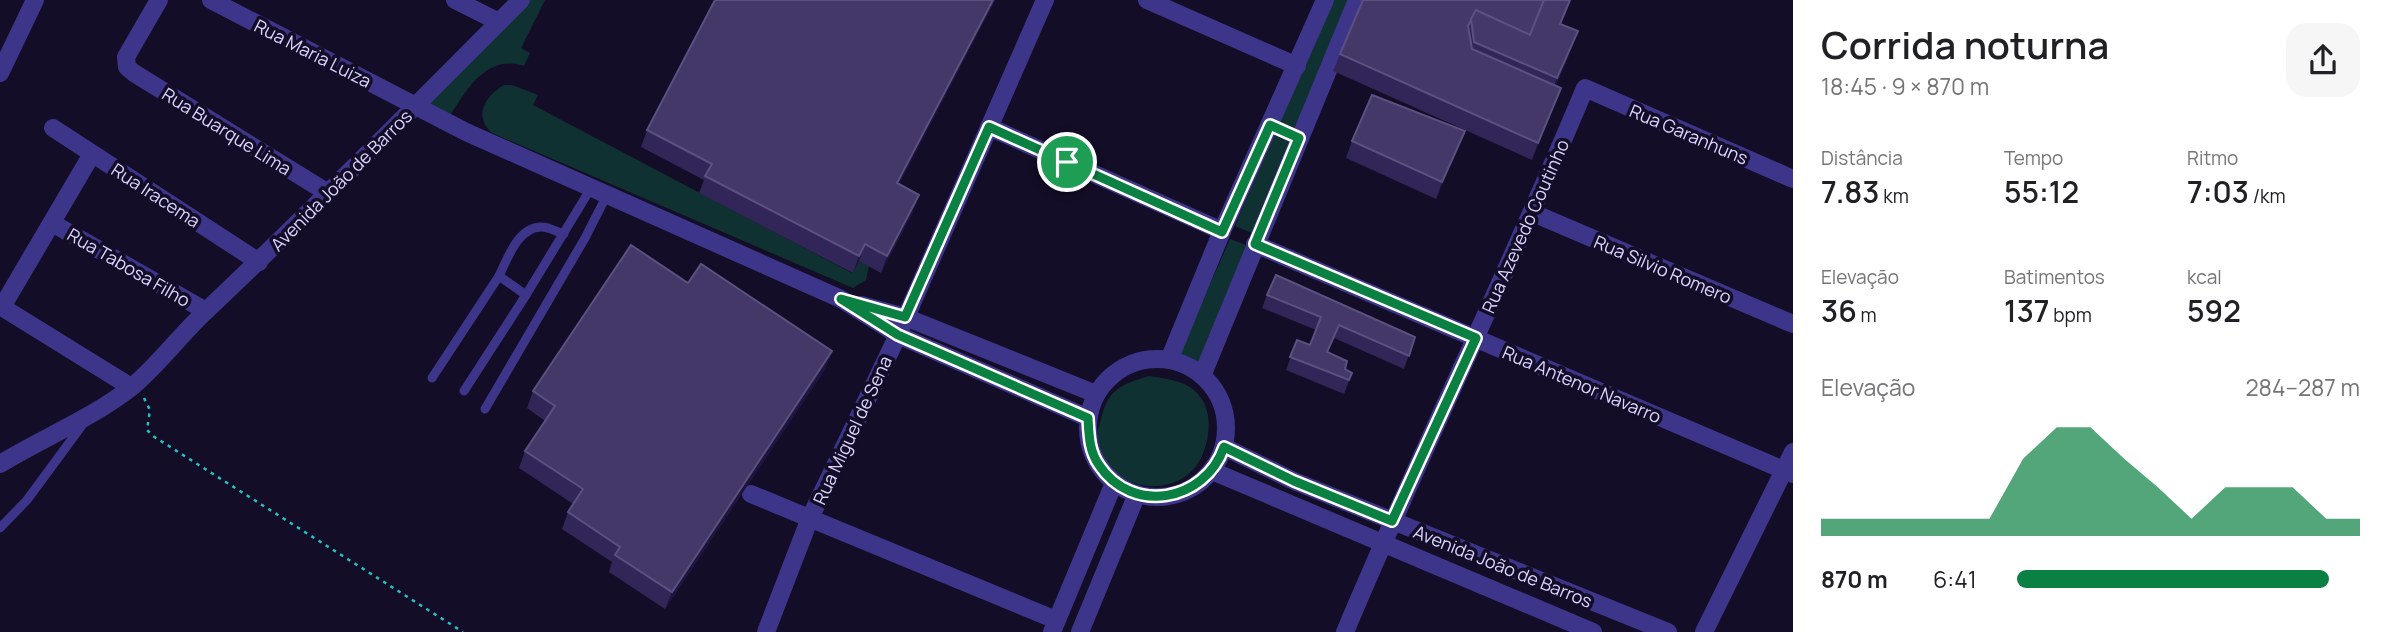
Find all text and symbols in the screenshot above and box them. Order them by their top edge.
street label: Rua Maria Luiza [250,13,376,93]
text: Corrida noturna [1821,18,2109,70]
button: share [2286,23,2360,97]
text: 18:45 · 9 × 870 m [1821,70,1989,102]
street label: Rua Buarque Lima [158,82,296,180]
street label: Rua Garanhuns [1626,98,1752,170]
street label: Avenida João de Barros [265,104,417,256]
pin [1037,132,1097,192]
street label: Rua Azevedo Coutinho [1476,135,1574,317]
icon: arrive [1048,143,1086,181]
text: Distância [1821,145,1903,171]
text: Tempo [2004,145,2063,171]
text: Ritmo [2187,145,2238,171]
street label: Rua Iracema [107,157,205,233]
text: 7.83 [1821,171,1880,212]
text: 55:12 [2004,171,2079,212]
text: 7:03 [2187,171,2249,212]
text: km [1880,183,1909,209]
text: /km [2249,183,2286,209]
street label: Rua Tabosa Filho [63,222,195,312]
street label: Rua Silvio Romero [1590,229,1736,309]
text: Elevação [1821,264,1899,290]
text: Batimentos [2004,264,2105,290]
text: kcal [2187,264,2222,290]
text: 36 [1821,290,1857,331]
text: 137 [2004,290,2050,331]
text: 592 [2187,290,2241,331]
text: m [1857,302,1877,328]
text: bpm [2050,302,2092,328]
street label: Rua Antenor Navarro [1499,340,1665,428]
street label: Rua Miguel de Sena [807,352,897,508]
text: Elevação [1821,371,1915,403]
text: 284–287 m [2245,371,2360,403]
street label: Avenida João de Barros [1410,519,1596,613]
text: 870 m [1821,563,1888,595]
text: 6:41 [1933,563,1977,595]

